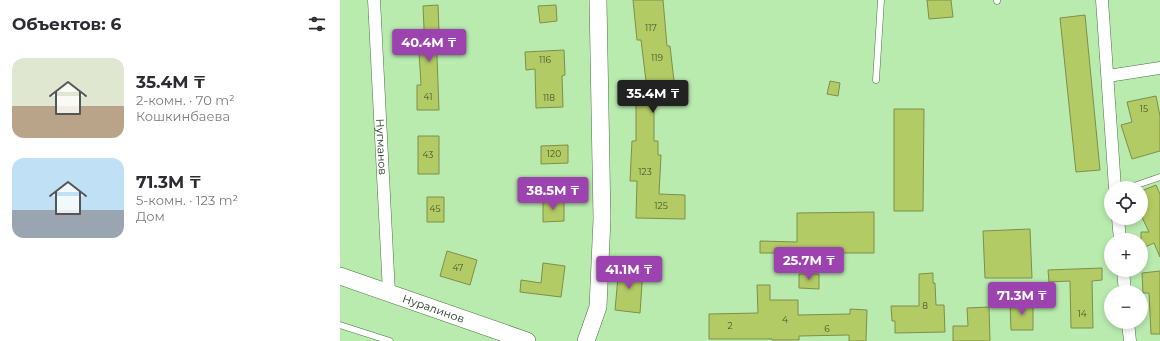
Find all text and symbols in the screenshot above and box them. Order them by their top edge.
icon: filters [306,13,328,35]
text: Объектов: 6 [12,14,121,34]
house number: 117 [645,22,657,33]
pin: 40.4M ₸ [392,29,466,63]
text: 40.4M ₸ [401,34,457,50]
house number: 119 [651,52,664,63]
house number: 116 [539,54,552,65]
text: 35.4M ₸ [136,72,206,92]
icon: home [44,74,92,122]
pin: 35.4M ₸ [616,80,690,114]
text: 35.4M ₸ [626,85,680,101]
house number: 41 [424,91,432,102]
text: 2-комн. · 70 m² [136,92,235,108]
house number: 118 [543,92,555,103]
house number: 15 [1140,103,1148,114]
text: Кошкинбаева [136,108,230,124]
street label: Нугманов [373,118,390,175]
house number: 120 [547,148,561,159]
house number: 43 [423,149,433,160]
house number: 123 [638,166,652,177]
text: 71.3M ₸ [136,172,202,192]
icon: home [44,174,92,222]
pin: 38.5M ₸ [516,177,590,211]
map controls [1104,181,1148,329]
button: locate [1104,181,1148,225]
text: 38.5M ₸ [526,182,580,198]
text: 5-комн. · 123 m² [136,192,238,208]
house number: 125 [654,200,668,211]
house number: 45 [429,203,441,214]
text: Дом [136,208,165,224]
button: + [1104,233,1148,277]
pin: 25.7M ₸ [772,247,846,281]
text: 25.7M ₸ [783,252,835,268]
pin: 41.1M ₸ [592,256,666,290]
text: 41.1M ₸ [605,261,653,277]
house number: 47 [453,262,463,273]
pin: 71.3M ₸ [985,282,1059,316]
button: − [1104,285,1148,329]
text: 71.3M ₸ [997,287,1047,303]
street label: Нуралинов [401,291,466,326]
house number: 8 [922,300,928,311]
house number: 14 [1077,308,1087,319]
house number: 4 [782,314,788,325]
house number: 2 [727,320,733,331]
house number: 6 [824,323,830,334]

